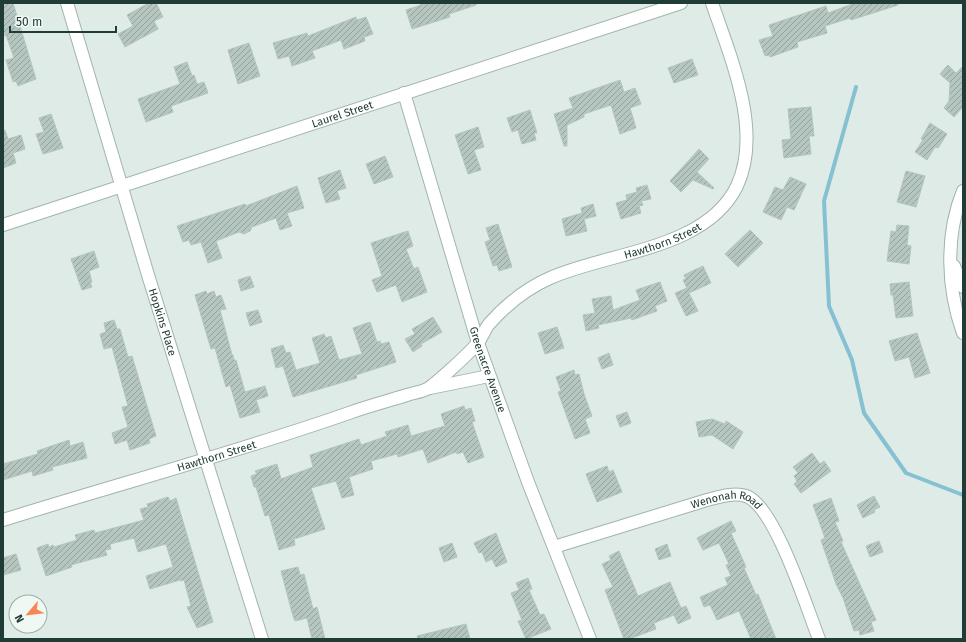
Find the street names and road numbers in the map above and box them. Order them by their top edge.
street label: Laurel Street [310,98,375,130]
street label: Hawthorn Street [623,220,704,262]
street label: Hopkins Place [146,287,179,358]
street label: Greenacre Avenue [467,325,508,414]
street label: Hawthorn Street [176,438,258,474]
street label: Wenonah Road [689,488,765,512]

